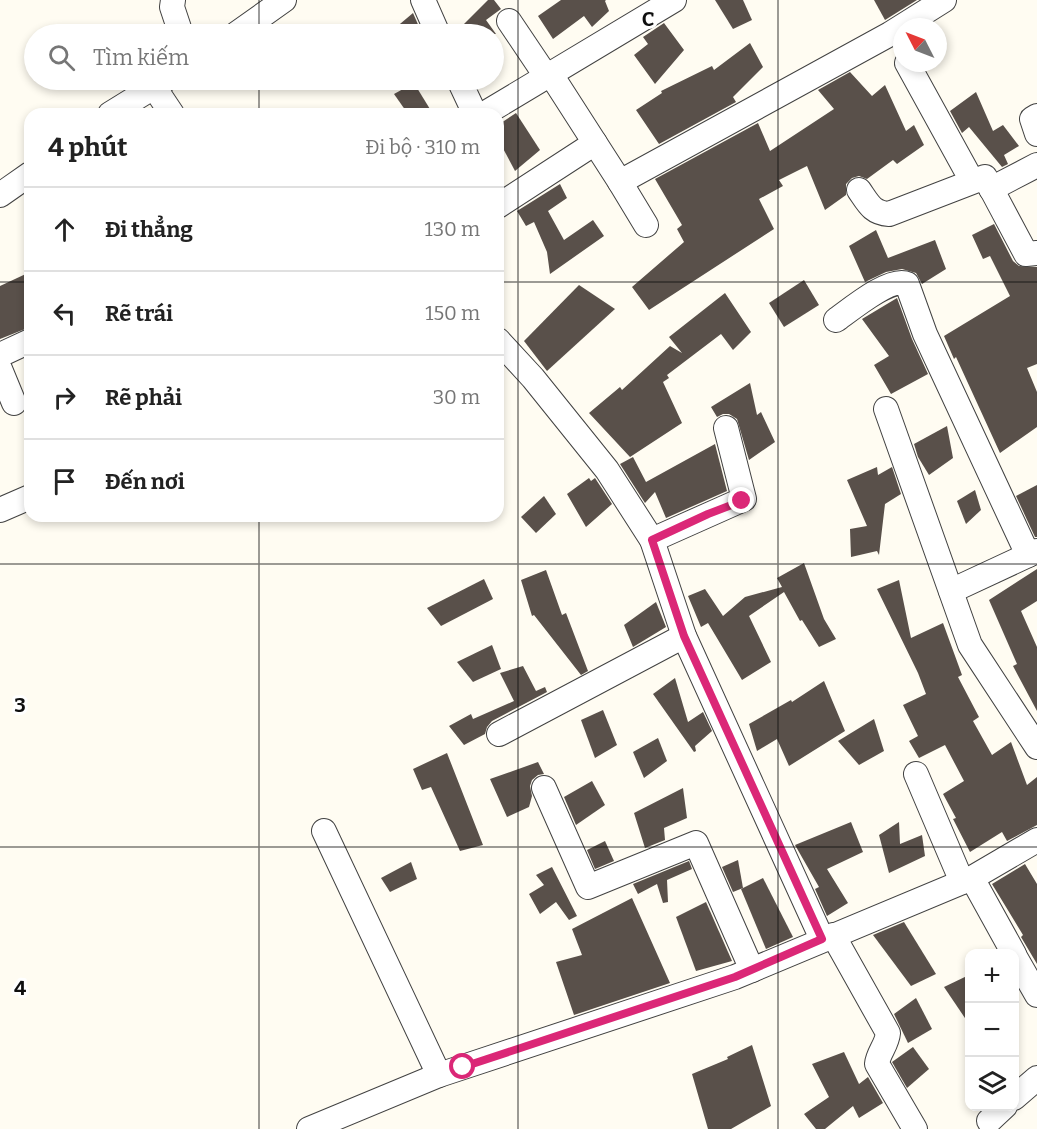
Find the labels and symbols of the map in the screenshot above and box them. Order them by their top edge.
text: C [642,7,654,31]
north arrow [893,18,947,72]
route end [728,487,754,513]
text: 3 [14,693,26,717]
text: 4 [14,976,26,1000]
route start [449,1053,475,1079]

